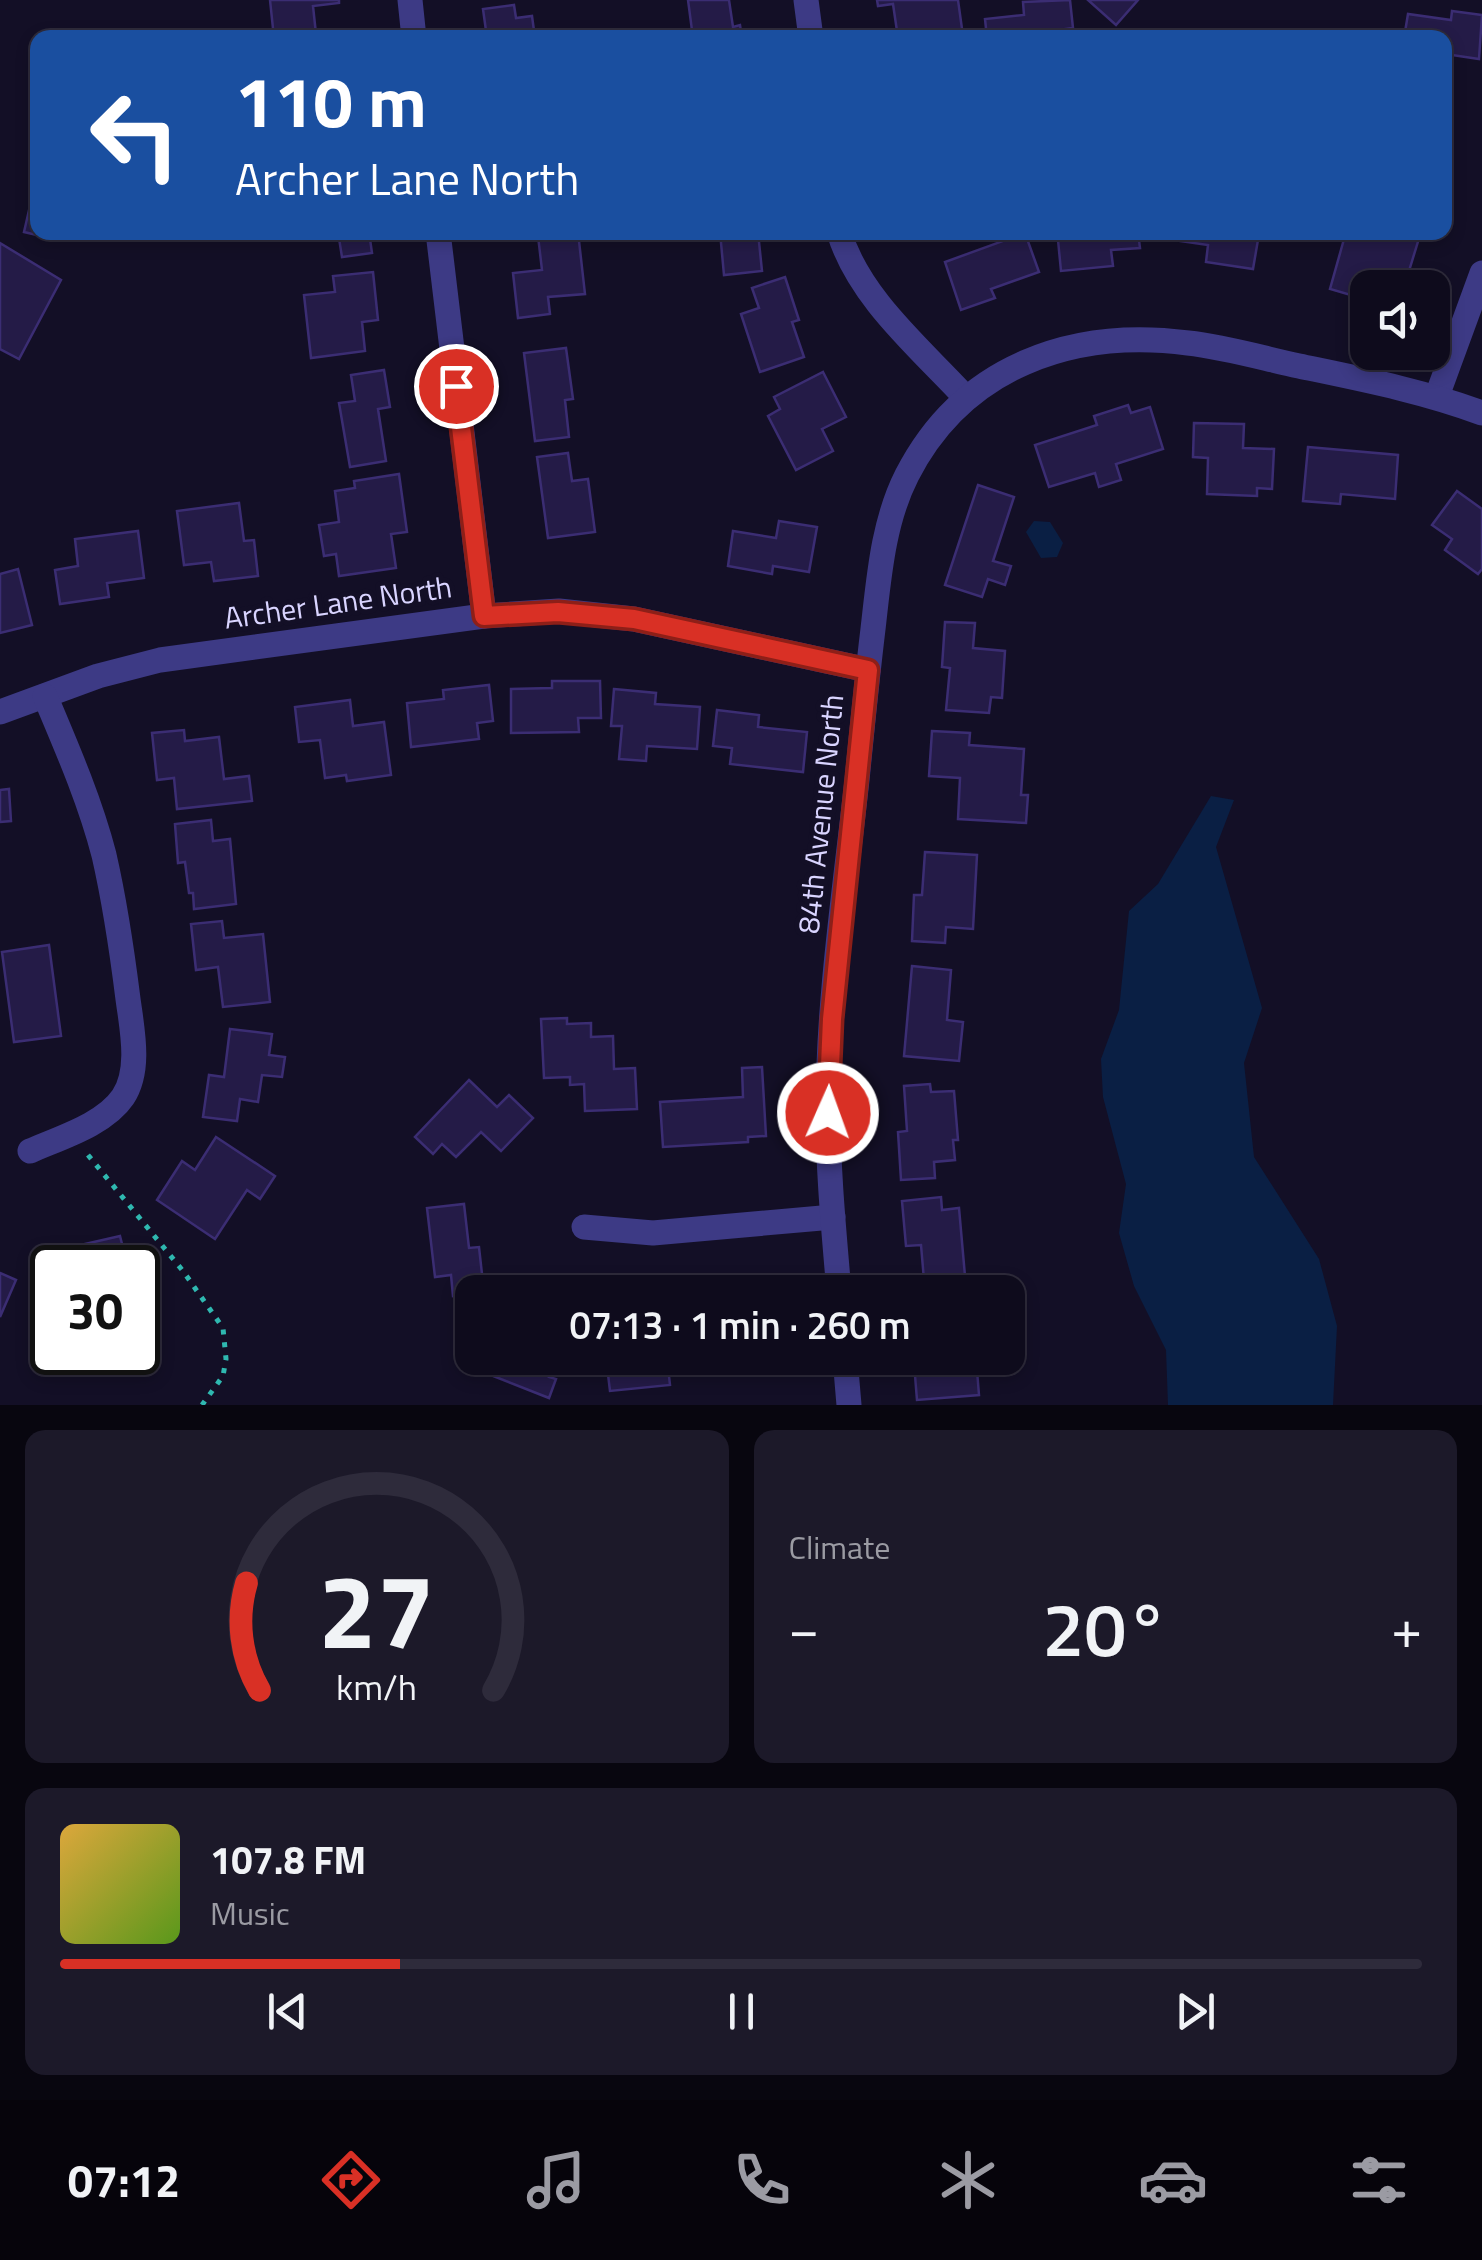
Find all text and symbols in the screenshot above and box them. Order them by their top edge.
text: 110 m [235,48,427,154]
icon: left [70,70,200,200]
text: Archer Lane North [235,144,579,212]
map controls [1350,270,1450,370]
button: sound [1350,270,1450,370]
pin [414,344,499,429]
icon: arrive [429,359,484,414]
street label: Archer Lane North [221,563,455,641]
street label: 84th Avenue North [785,692,855,936]
position arrow [776,1061,880,1165]
speed limit sign: 30 [30,1245,160,1375]
text: 07:13 · 1 min · 260 m [569,1296,911,1354]
text: Climate [789,1523,890,1571]
text: 27 [319,1530,435,1688]
text: 20° [1042,1571,1168,1685]
text: − [789,1586,819,1669]
text: + [1391,1586,1422,1669]
text: km/h [336,1659,417,1714]
text: 107.8 FM [210,1831,366,1889]
text: Music [210,1889,290,1937]
icon: previous [260,1984,315,2039]
icon: pause [714,1984,769,2039]
icon: next [1168,1984,1223,2039]
icon: directions [316,2145,386,2215]
icon: music [521,2145,591,2215]
icon: phone [727,2145,797,2215]
icon: climate [933,2145,1003,2215]
icon: car [1138,2145,1208,2215]
icon: filters [1344,2145,1414,2215]
text: 07:12 [68,2146,180,2214]

